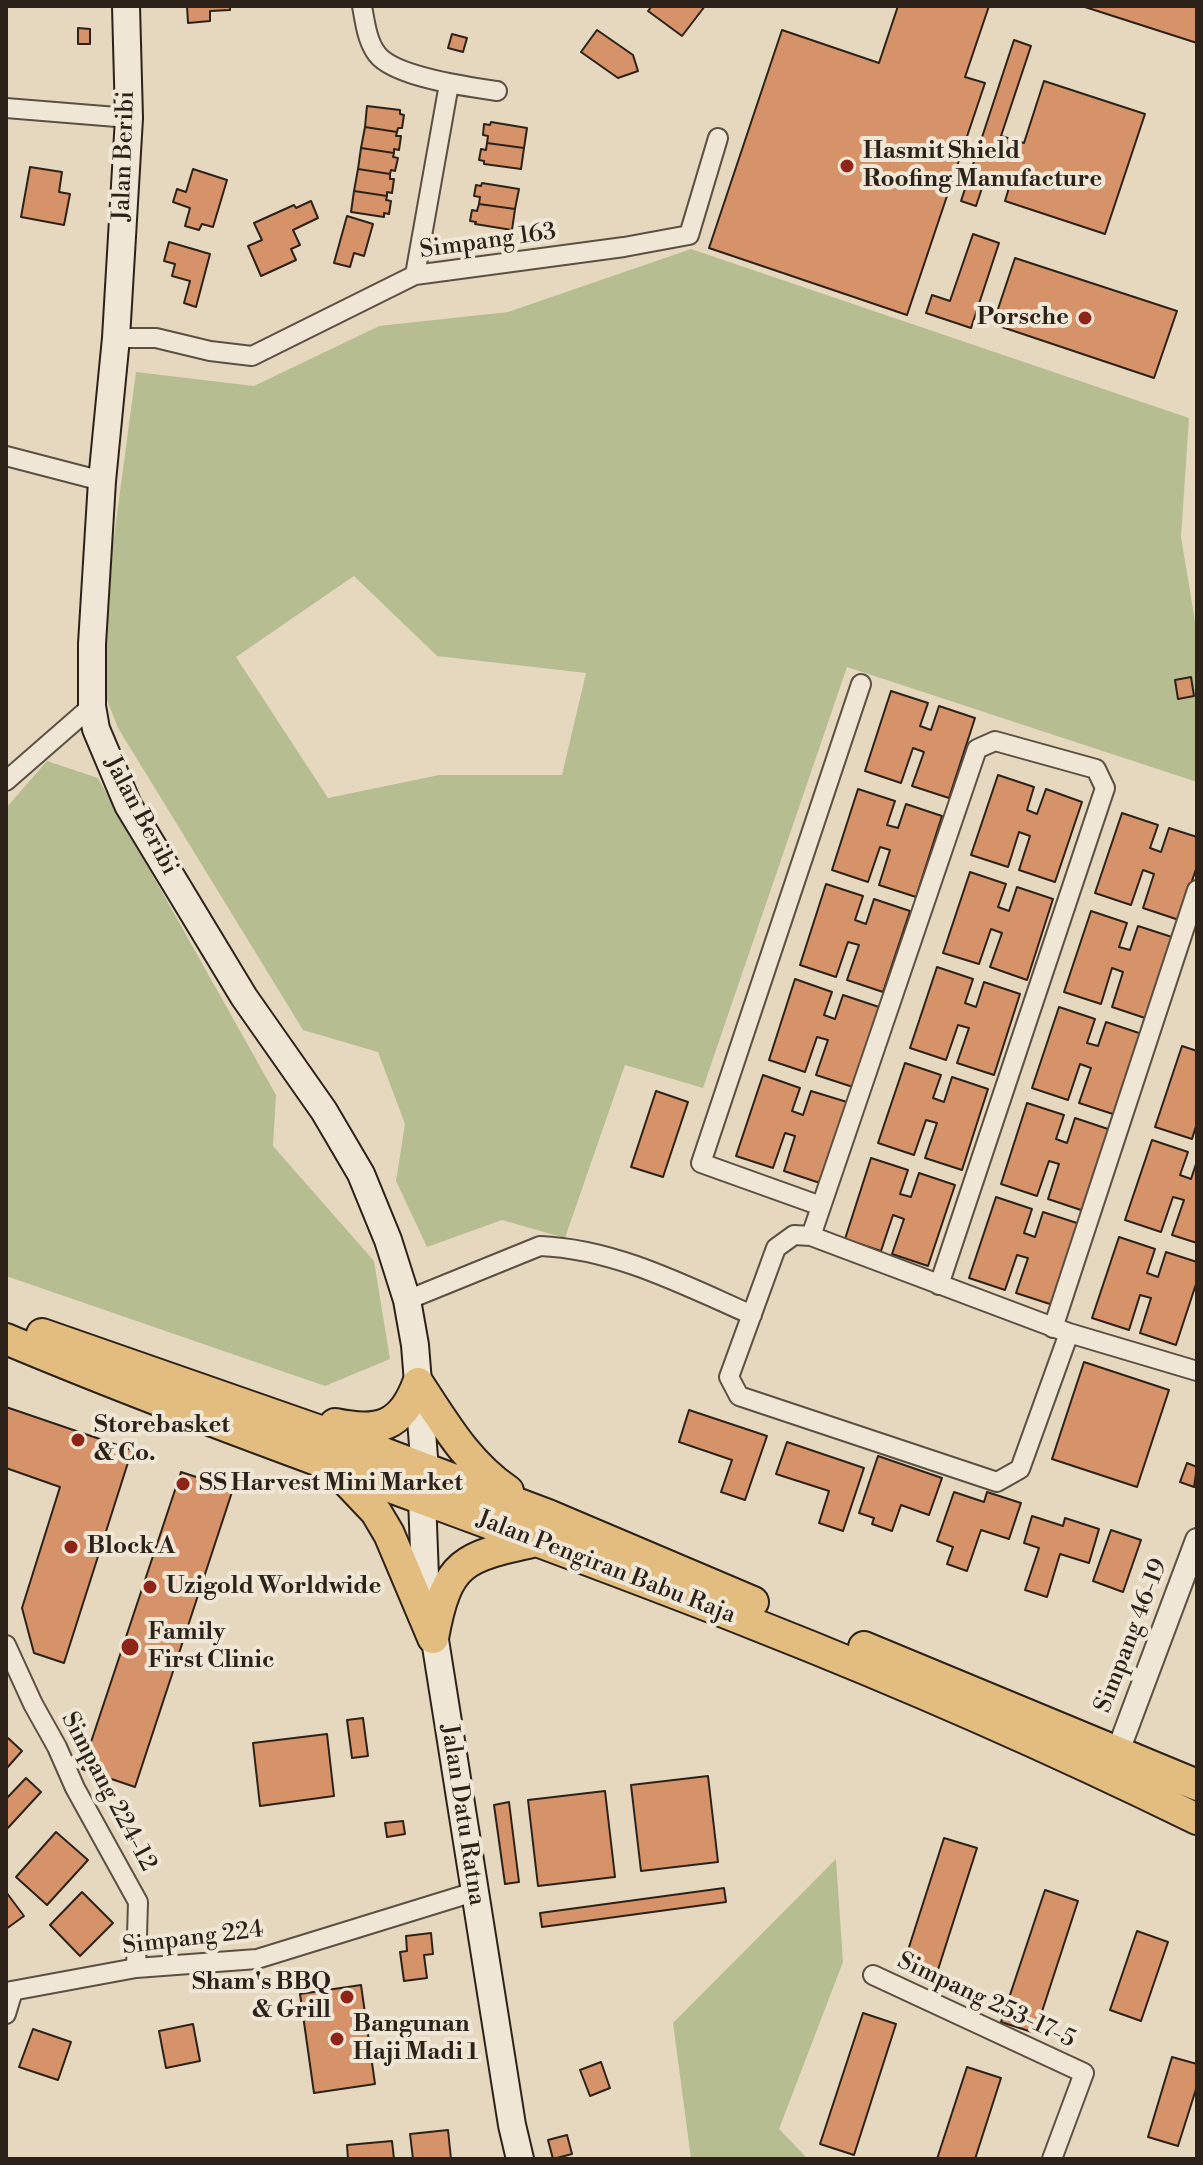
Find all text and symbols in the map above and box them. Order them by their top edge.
street label: Jalan Beribi [108,90,142,222]
place label: Hasmit Shield Roofing Manufacture [863,138,1102,194]
marker: Hasmit Shield Roofing Manufacture [838,157,856,175]
street label: Simpang 163 [418,218,558,266]
place label: Porsche [977,304,1069,332]
marker: Porsche [1076,309,1094,327]
street label: Jalan Beribi [97,752,183,880]
place label: Storebasket & Co. [94,1412,230,1468]
marker: Storebasket & Co. [69,1431,87,1449]
place label: SS Harvest Mini Market [199,1470,463,1498]
marker: SS Harvest Mini Market [174,1475,192,1493]
street label: Jalan Pengiran Babu Raja [473,1505,739,1631]
place label: Block A [87,1533,175,1561]
marker: Block A [62,1538,80,1556]
street label: Simpang 46-19 [1089,1555,1175,1717]
place label: Uzigold Worldwide [166,1573,381,1601]
marker: Uzigold Worldwide [141,1578,159,1596]
place label: Family First Clinic [148,1619,274,1675]
marker: Family First Clinic [119,1636,141,1658]
street label: Simpang 224-12 [54,1707,162,1877]
street label: Jalan Datu Ratna [433,1722,491,1908]
street label: Simpang 224 [121,1916,265,1962]
street label: Simpang 253-17-5 [892,1947,1080,2055]
place label: Sham's BBQ & Grill [192,1969,331,2025]
marker: Sham's BBQ & Grill [338,1988,356,2006]
place label: Bangunan Haji Madi 1 [353,2011,478,2067]
marker: Bangunan Haji Madi 1 [328,2030,346,2048]

